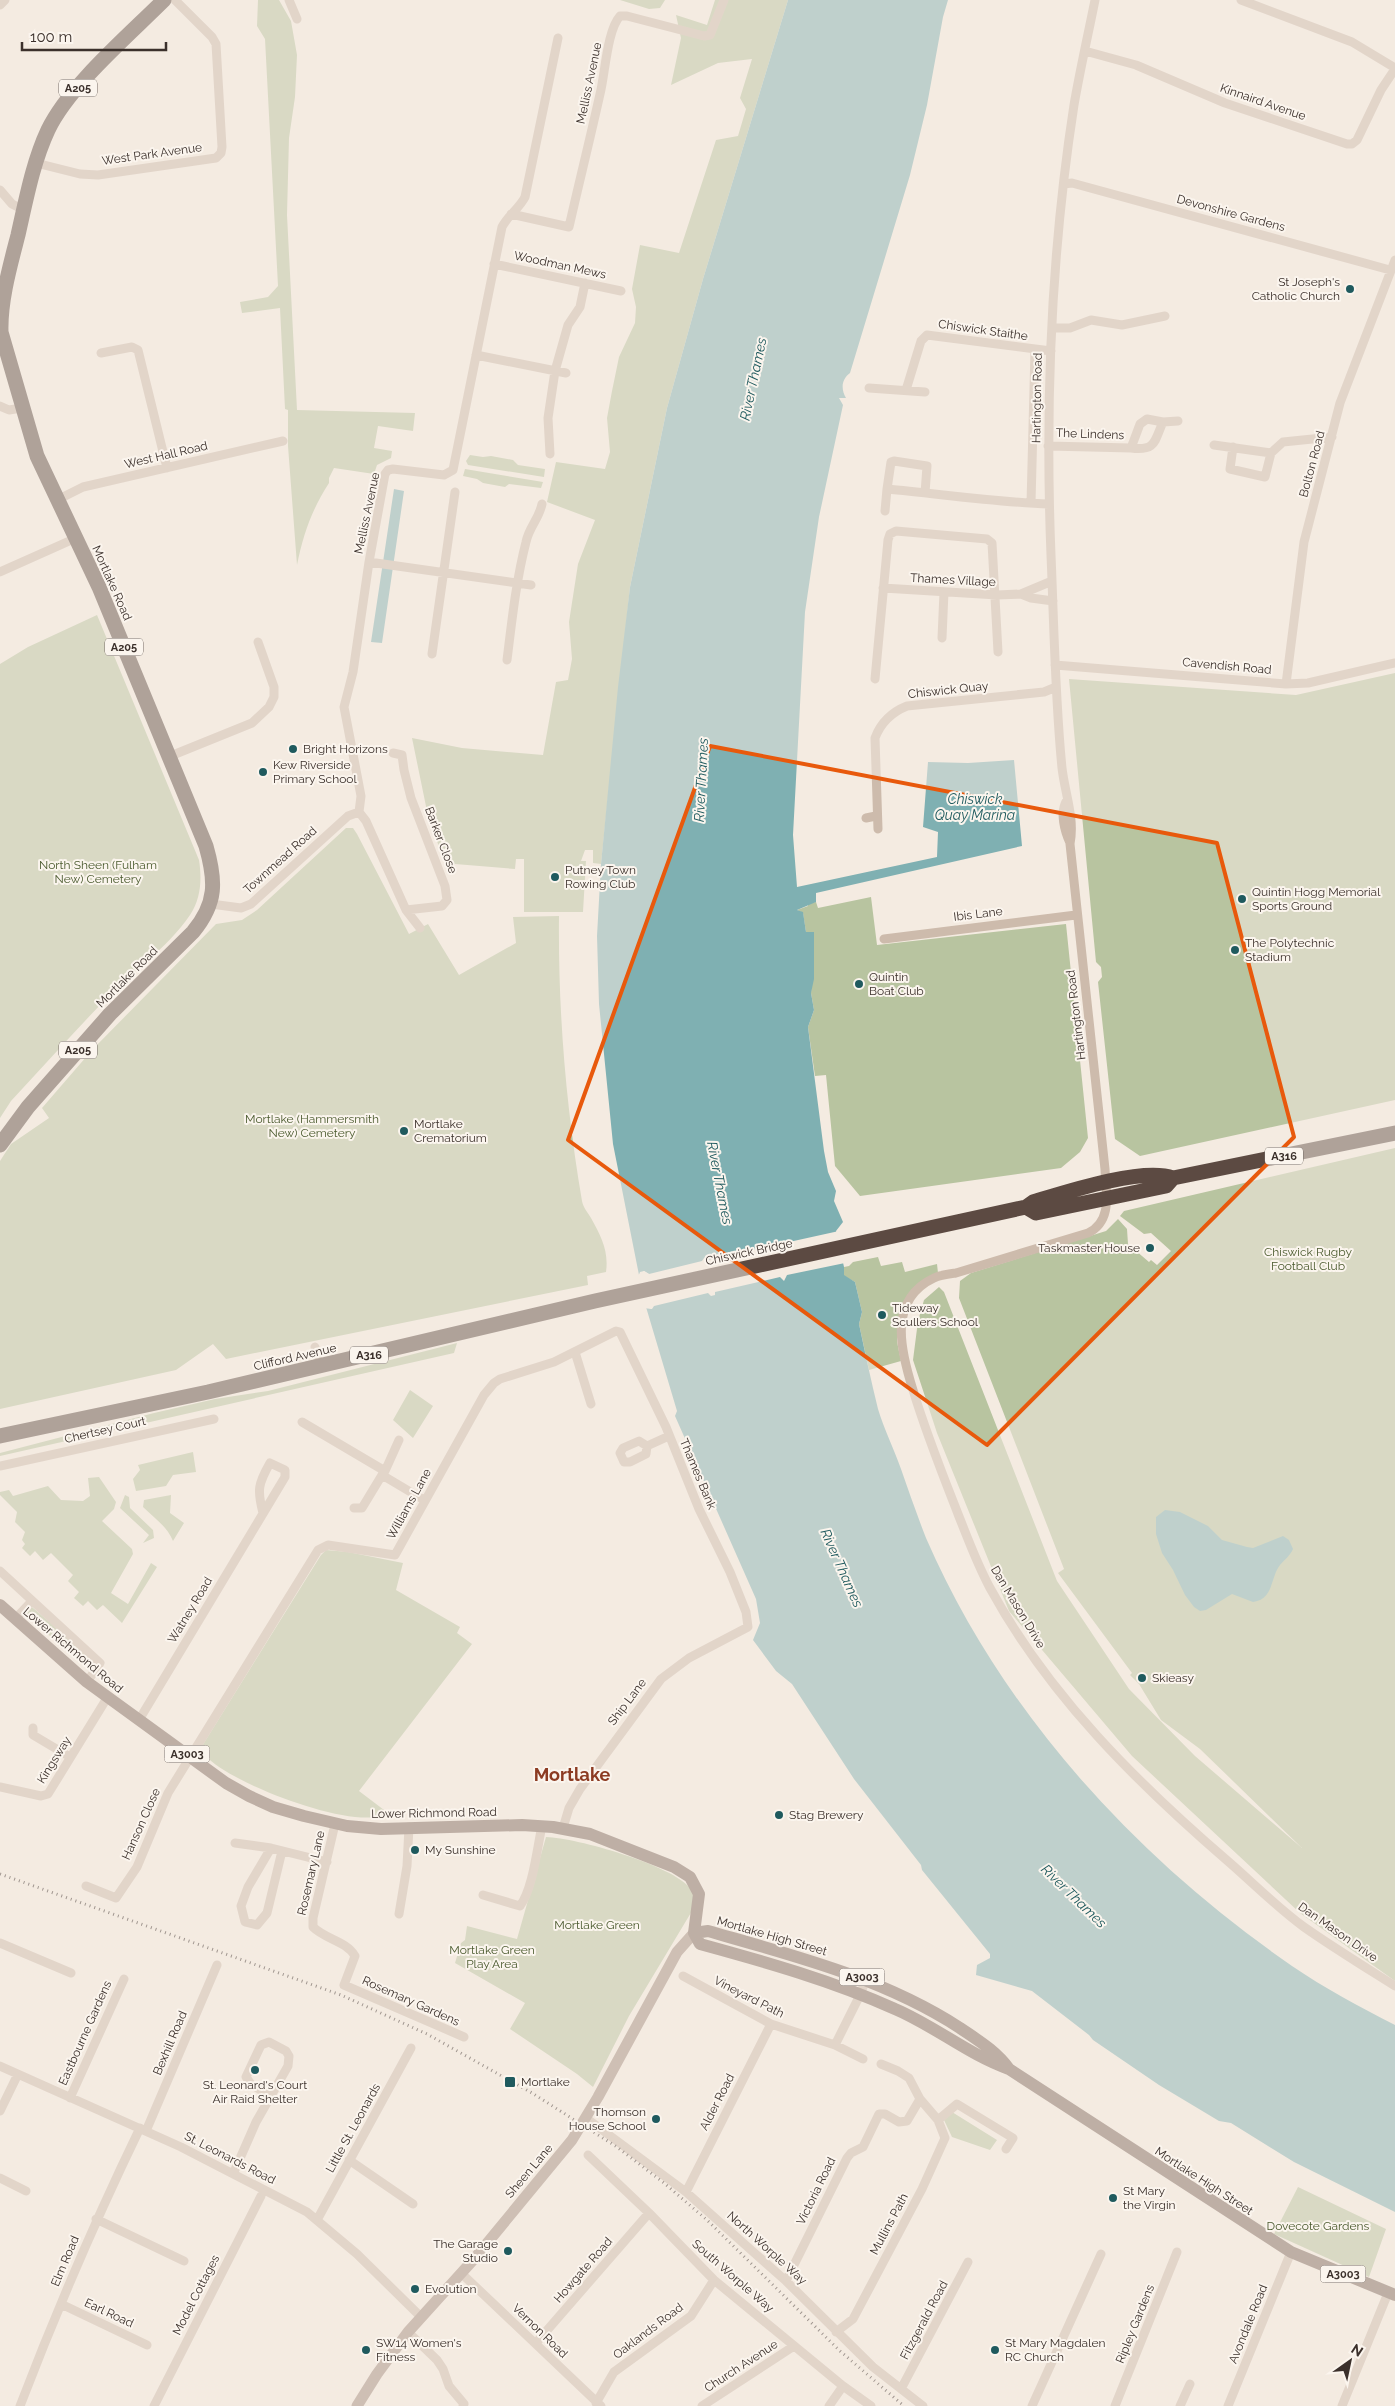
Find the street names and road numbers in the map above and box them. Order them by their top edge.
street label: Melliss Avenue [574,41,604,125]
road number: A205 [59,80,97,96]
street label: Kinnaird Avenue [1218,81,1308,123]
street label: West Park Avenue [101,140,203,168]
street label: Devonshire Gardens [1175,192,1287,234]
street label: Woodman Mews [513,248,608,282]
street label: Chiswick Staithe [937,317,1029,343]
street label: Hartington Road [1029,353,1045,443]
street label: The Lindens [1056,426,1125,442]
street label: Bolton Road [1296,429,1328,499]
street label: West Hall Road [123,439,209,471]
street label: Melliss Avenue [352,471,382,555]
street label: Mortlake Road [89,543,135,623]
street label: Thames Village [910,571,996,589]
road number: A205 [105,638,143,656]
street label: Cavendish Road [1182,655,1272,677]
street label: Chiswick Quay [907,679,989,701]
street label: Barker Close [422,805,460,875]
street label: Townmead Road [241,823,319,897]
street label: Ibis Lane [953,904,1003,924]
street label: Mortlake Road [94,944,160,1010]
street label: Hartington Road [1064,969,1088,1061]
road number: A205 [59,1042,97,1058]
road number: A316 [1265,1148,1303,1164]
street label: Chiswick Bridge [704,1236,794,1268]
street label: Clifford Avenue [252,1341,338,1373]
road number: A316 [350,1346,388,1364]
street label: Chertsey Court [63,1414,147,1446]
street label: Thames Bank [677,1436,719,1512]
street label: Williams Lane [384,1466,434,1542]
street label: Dan Mason Drive [988,1563,1048,1651]
street label: Watney Road [165,1575,215,1645]
street label: Lower Richmond Road [20,1604,126,1696]
street label: Ship Lane [605,1676,649,1728]
street label: Kingsway [34,1733,74,1786]
road number: A3003 [164,1746,210,1762]
street label: Hanson Close [119,1786,163,1862]
street label: Lower Richmond Road [371,1805,497,1821]
street label: Rosemary Lane [294,1829,328,1917]
street label: Dan Mason Drive [1296,1899,1380,1965]
street label: Mortlake High Street [715,1914,829,1958]
road number: A3003 [840,1968,884,1985]
street label: Rosemary Gardens [360,1973,462,2029]
street label: Vineyard Path [712,1973,786,2021]
street label: Eastbourne Gardens [56,1978,114,2088]
street label: Bexhill Road [150,2009,190,2077]
street label: Alder Road [697,2071,737,2133]
street label: Little St. Leonards [323,2081,383,2175]
street label: St. Leonards Road [182,2129,278,2187]
street label: Sheen Lane [502,2141,556,2201]
street label: Mortlake High Street [1152,2144,1256,2218]
street label: Victoria Road [794,2155,838,2227]
street label: Mullins Path [867,2191,911,2257]
street label: North Worple Way [724,2209,810,2288]
street label: Elm Road [48,2234,82,2288]
street label: Howgate Road [551,2234,615,2306]
street label: South Worple Way [689,2237,777,2316]
street label: Model Cottages [170,2252,222,2337]
road number: A3003 [1320,2266,1366,2282]
street label: Fitzgerald Road [897,2278,951,2362]
street label: Ripley Gardens [1113,2282,1157,2365]
street label: Avondale Road [1226,2282,1270,2366]
street label: Earl Road [82,2296,136,2330]
street label: Oaklands Road [610,2300,686,2362]
street label: Vernon Road [509,2301,571,2361]
street label: Church Avenue [702,2337,780,2395]

